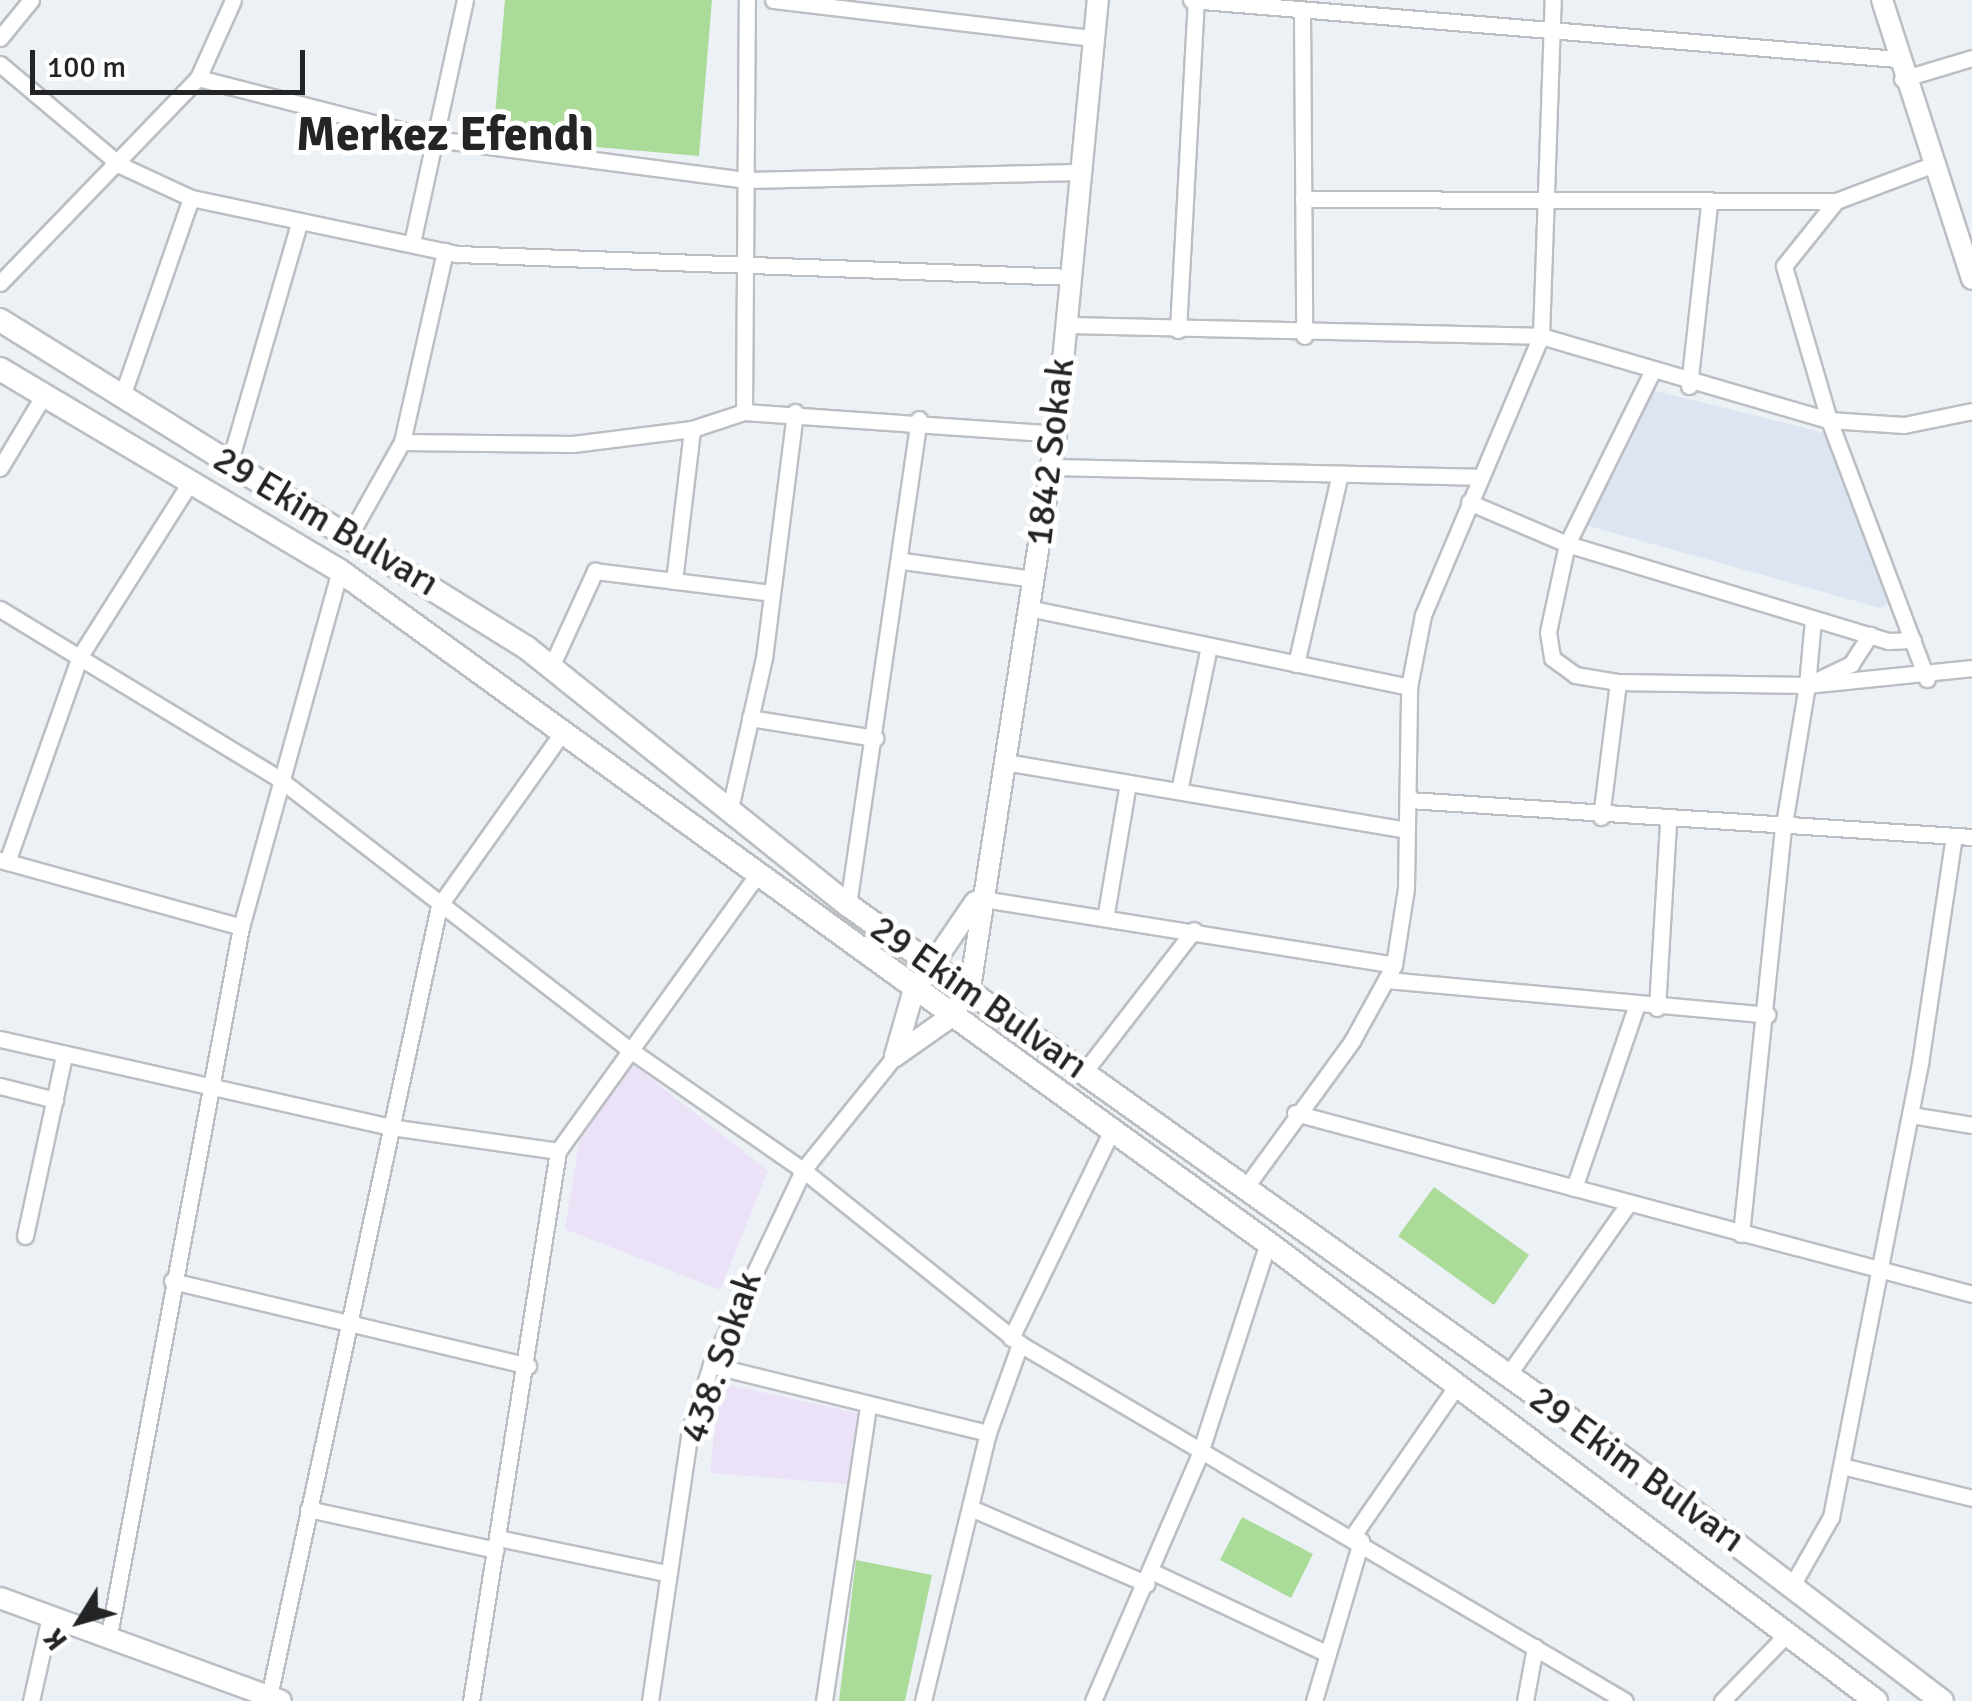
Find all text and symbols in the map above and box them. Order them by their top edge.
scale bar [35,30,310,92]
text: 100 m [47,49,126,86]
district label: Merkez Efendı [296,106,594,164]
street label: 1842 Sokak [1016,356,1084,548]
street label: 29 Ekim Bulvarı [205,436,447,606]
street label: 29 Ekim Bulvarı [862,905,1096,1089]
street label: 438. Sokak [670,1265,772,1449]
street label: 29 Ekim Bulvarı [1521,1376,1753,1562]
north arrow [30,1571,130,1671]
text: K [37,1622,75,1656]

